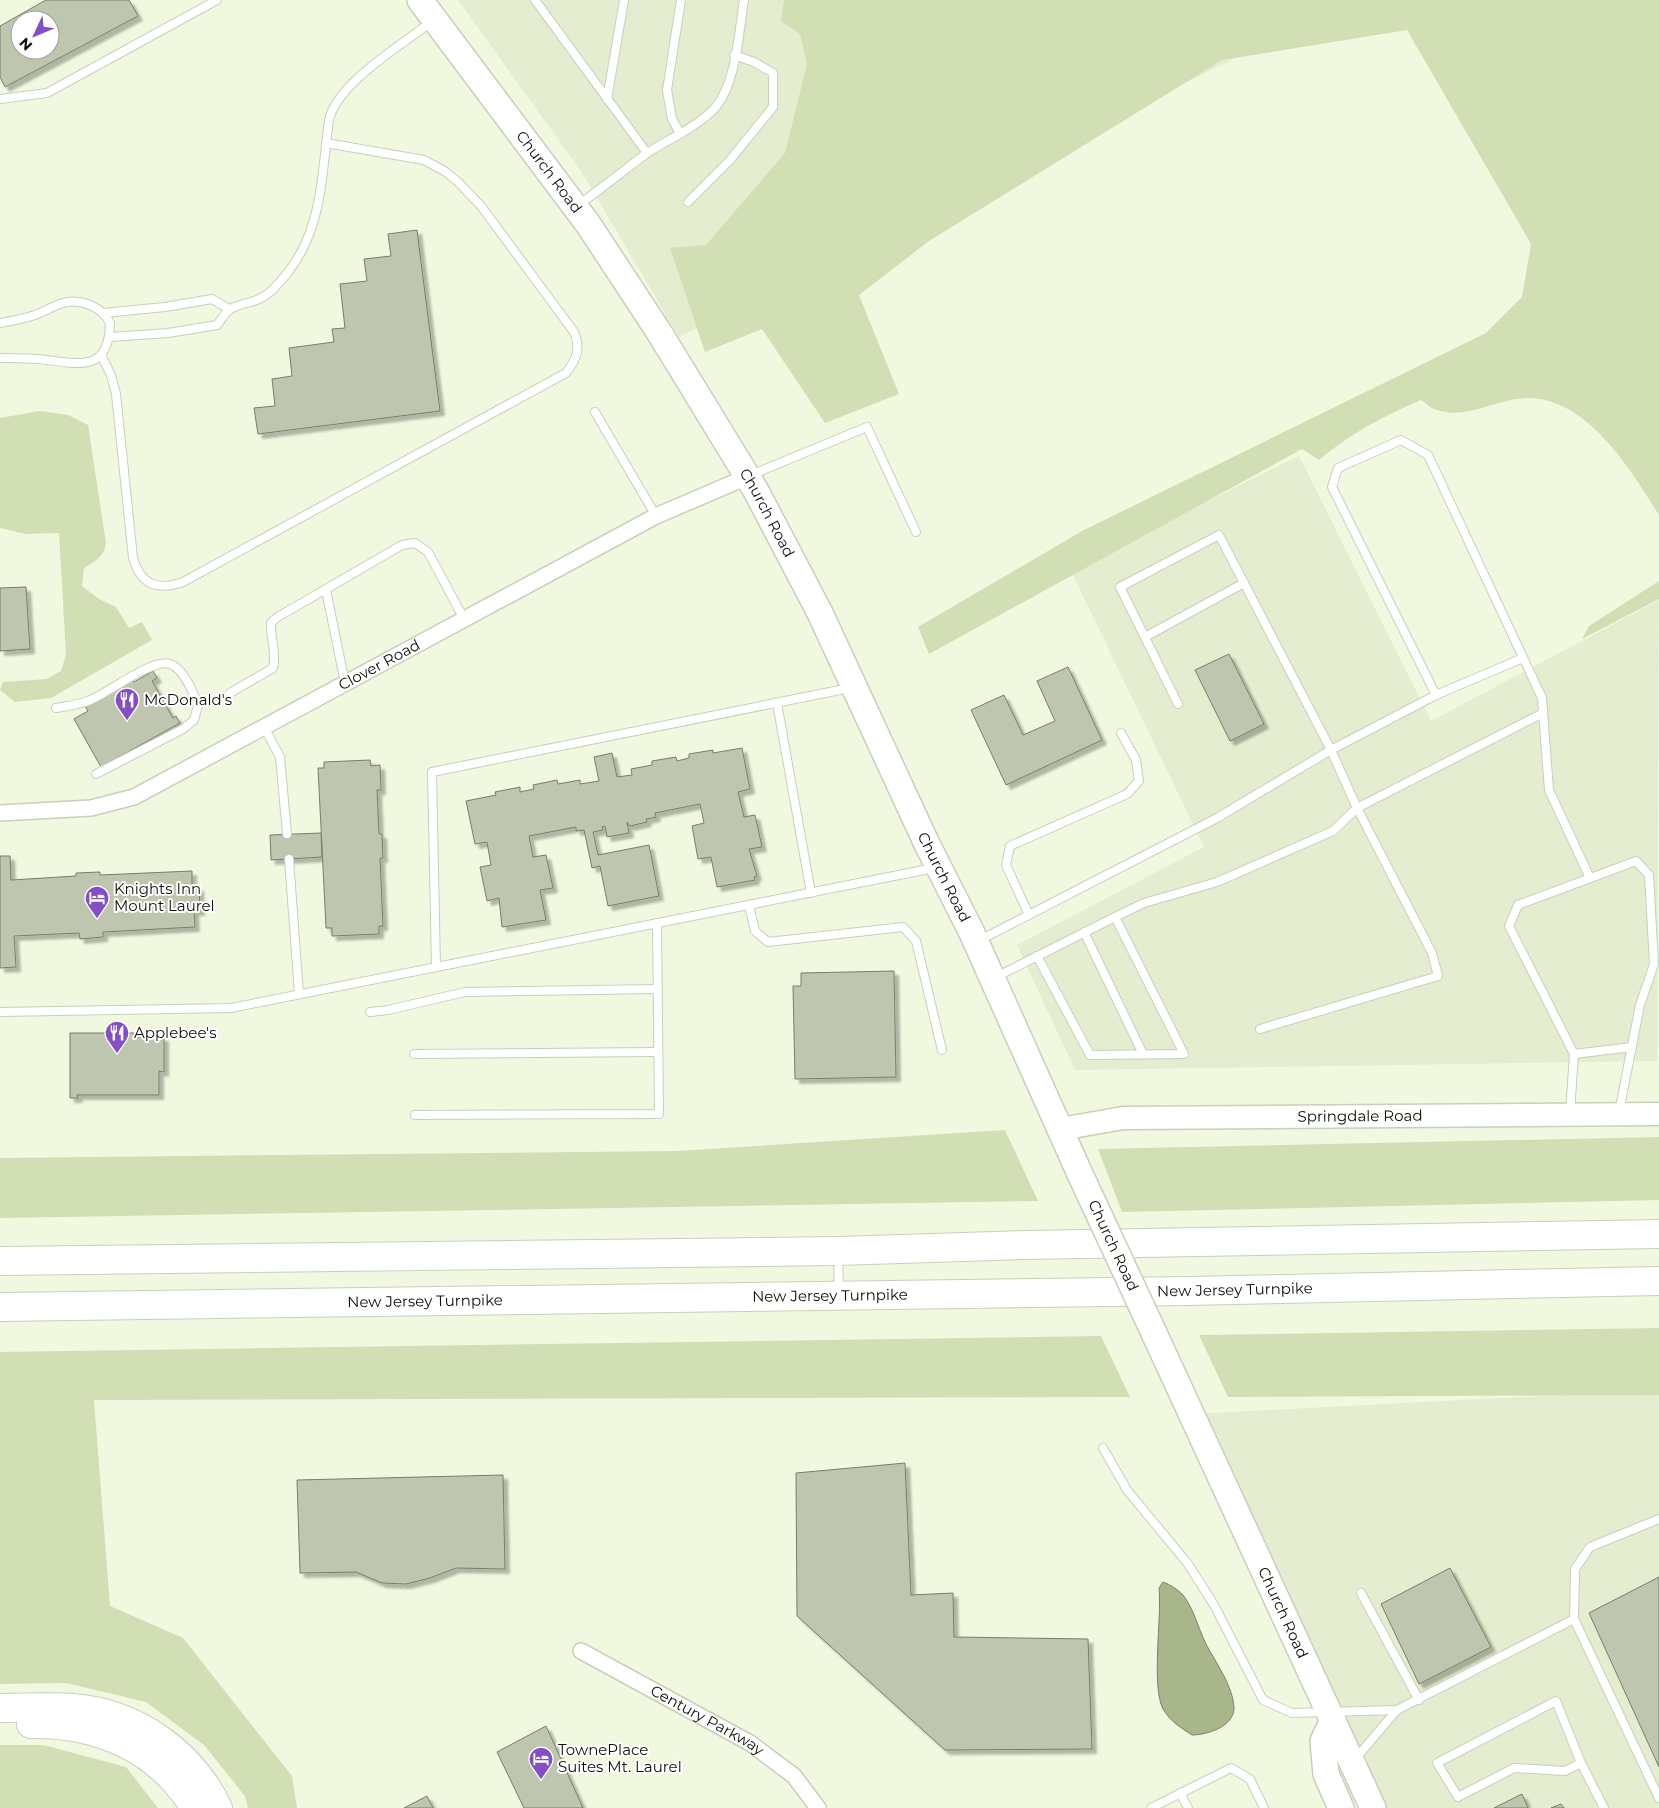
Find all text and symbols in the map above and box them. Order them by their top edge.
north arrow [10,10,60,60]
text: N [15,34,36,54]
street label: Church Road [512,127,587,217]
street label: Church Road [736,465,799,560]
street label: Clover Road [335,635,423,694]
restaurant icon: McDonald's [114,687,140,721]
place label: McDonald's [144,690,232,709]
street label: Church Road [914,829,975,925]
place label: Knights Inn Mount Laurel [114,879,215,915]
hotel icon: Knights Inn Mount Laurel [84,885,110,919]
restaurant icon: Applebee's [104,1020,130,1054]
place label: Applebee's [134,1023,216,1042]
street label: Springdale Road [1297,1106,1423,1126]
street label: Church Road [1084,1197,1143,1294]
street label: New Jersey Turnpike [1157,1278,1313,1300]
street label: New Jersey Turnpike [752,1285,908,1306]
street label: New Jersey Turnpike [347,1290,503,1311]
street label: Church Road [1254,1564,1313,1661]
street label: Century Parkway [647,1681,769,1760]
place label: TownePlace Suites Mt. Laurel [558,1740,682,1776]
hotel icon: TownePlace Suites Mt. Laurel [528,1746,554,1780]

